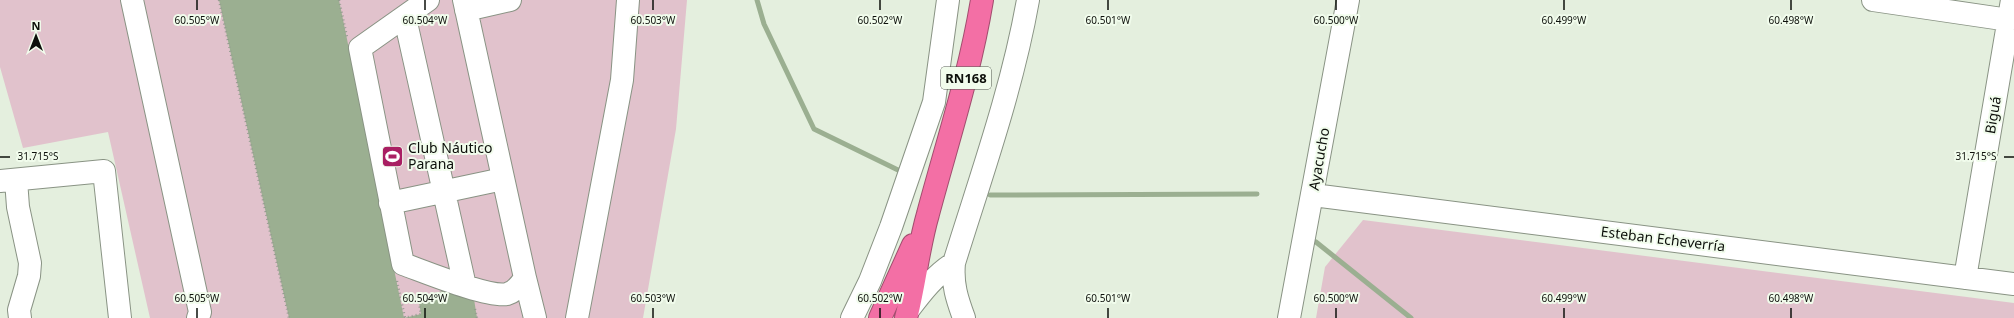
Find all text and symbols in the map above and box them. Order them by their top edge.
text: 60.505°W [175,13,220,27]
text: 60.504°W [403,13,448,27]
text: 60.503°W [631,13,676,27]
text: 60.502°W [858,13,903,27]
text: 60.501°W [1086,13,1131,27]
text: 60.500°W [1314,13,1359,27]
text: 60.499°W [1542,13,1587,27]
text: 60.498°W [1769,13,1814,27]
north arrow [16,16,56,56]
text: N [32,18,40,33]
road number: RN168 [941,67,991,89]
street label: Biguá [1980,95,2005,135]
street label: Ayacucho [1304,126,1333,192]
place label: Club Náutico Parana [408,138,492,173]
sports icon: Club Náutico Parana [379,143,405,169]
text: 31.715°S [17,149,59,163]
text: 31.715°S [1955,149,1997,163]
street label: Esteban Echeverría [1600,221,1726,256]
text: 60.505°W [175,291,220,305]
text: 60.504°W [403,291,448,305]
text: 60.503°W [631,291,676,305]
text: 60.502°W [858,291,903,305]
text: 60.501°W [1086,291,1131,305]
text: 60.500°W [1314,291,1359,305]
text: 60.499°W [1542,291,1587,305]
text: 60.498°W [1769,291,1814,305]

